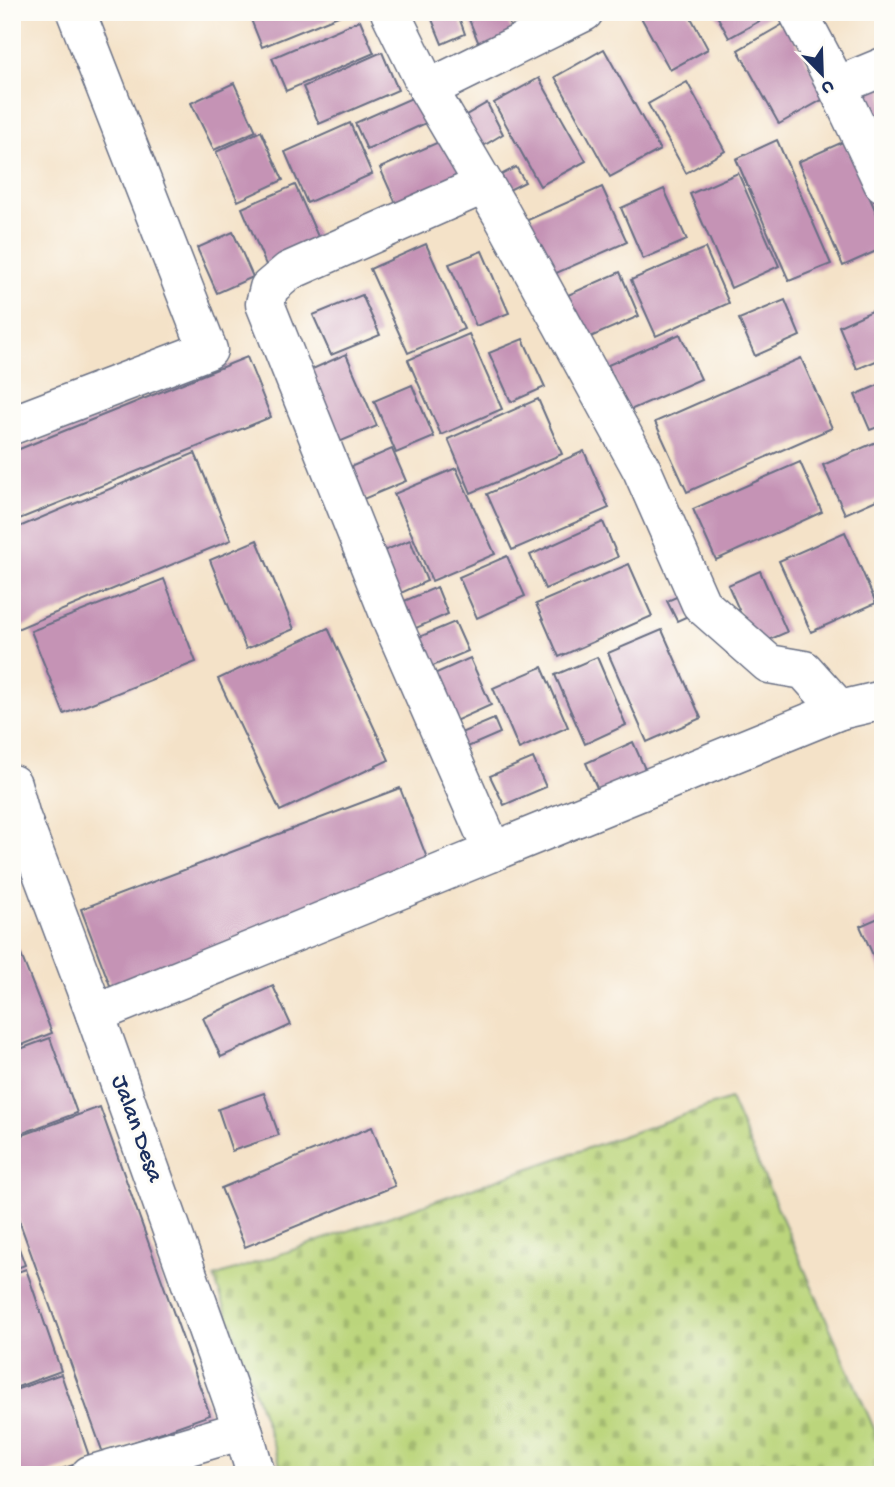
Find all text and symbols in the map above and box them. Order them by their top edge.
north arrow [786,38,856,108]
text: U [818,74,837,99]
street label: Jalan Desa [103,1071,169,1187]

